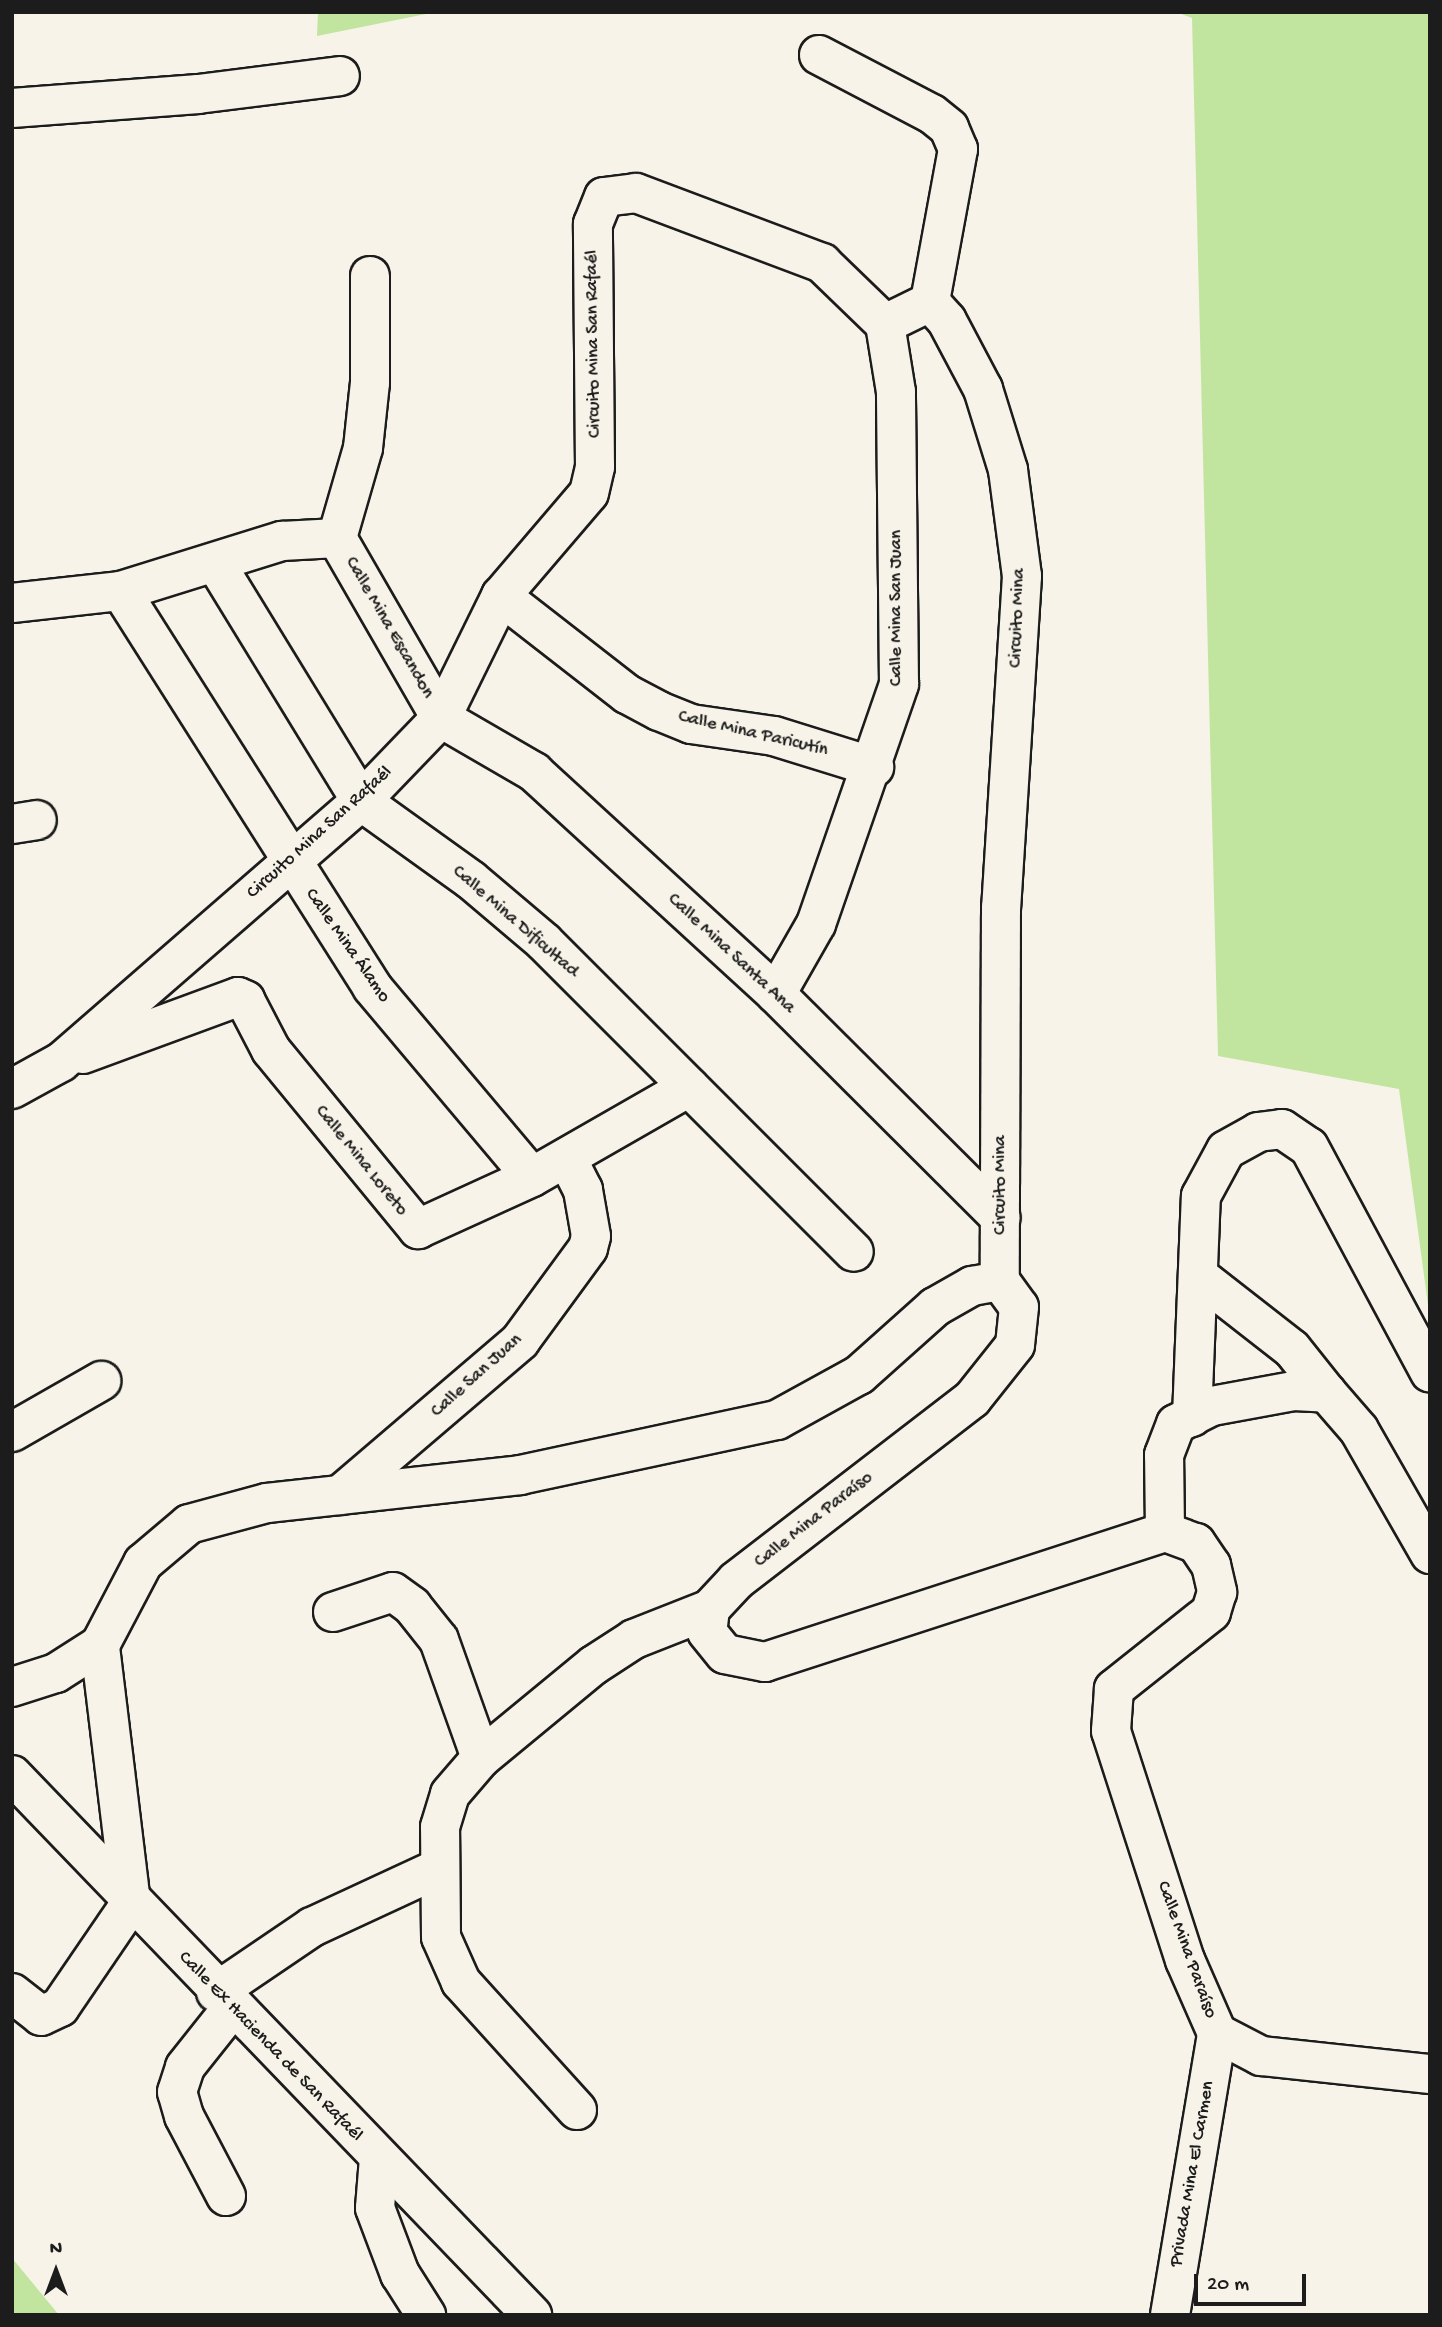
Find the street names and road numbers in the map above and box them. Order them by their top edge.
street label: Circuito Mina San Rafaél [581,250,607,438]
street label: Calle Mina San Juan [886,530,908,686]
street label: Calle Mina Escandon [339,553,439,703]
street label: Circuito Mina [1005,568,1031,668]
street label: Calle Mina Paricutín [676,706,830,762]
street label: Circuito Mina San Rafaél [243,762,397,904]
street label: Calle Mina Dificultad [447,861,583,983]
street label: Calle Mina Álamo [299,885,395,1007]
street label: Calle Mina Santa Ana [662,889,800,1019]
street label: Calle Mina Loreto [309,1101,413,1221]
street label: Circuito Mina [990,1135,1012,1235]
street label: Calle San Juan [427,1329,527,1423]
street label: Calle Mina Paraíso [750,1467,878,1573]
street label: Calle Mina Paraíso [1151,1878,1221,2022]
street label: Calle Ex Hacienda de San Rafaél [173,1947,367,2147]
street label: Privada Mina El Carmen [1165,2079,1221,2269]

